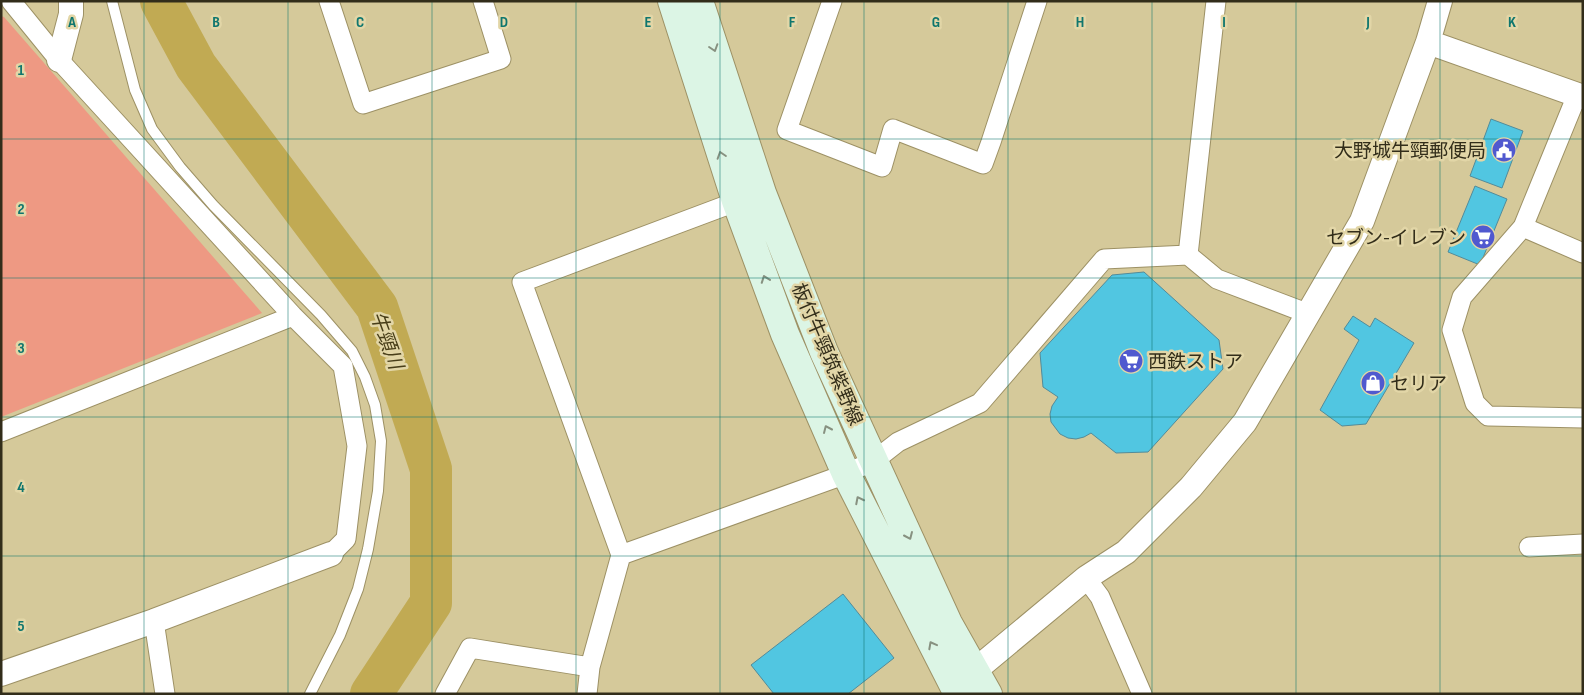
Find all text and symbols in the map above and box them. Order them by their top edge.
text: A [67,13,76,32]
text: B [212,13,220,32]
text: C [356,13,364,32]
text: D [500,13,508,32]
text: E [645,13,652,32]
text: F [789,13,796,32]
text: G [932,13,940,32]
text: H [1076,13,1084,32]
text: I [1222,13,1226,32]
text: J [1365,13,1370,32]
text: K [1508,13,1516,32]
one-way arrow [708,43,718,51]
text: 1 [18,61,25,80]
public building icon: 大野城牛頸郵便局 [1491,137,1517,163]
place label: 大野城牛頸郵便局 [1334,140,1486,163]
one-way arrow [717,151,727,160]
text: 2 [17,200,25,219]
supermarket icon: セブン-イレブン [1470,224,1496,250]
place label: セブン-イレブン [1326,227,1466,250]
one-way arrow [761,275,771,284]
street label: 板付牛頸筑紫野線 [786,280,867,429]
water label: 牛頸川 [365,308,408,375]
text: 3 [17,339,25,358]
supermarket icon: 西鉄ストア [1118,348,1144,374]
place label: 西鉄ストア [1148,351,1243,374]
shop icon: セリア [1360,370,1386,396]
place label: セリア [1390,373,1447,396]
one-way arrow [822,425,833,434]
text: 4 [17,478,25,497]
one-way arrow [855,496,865,505]
one-way arrow [903,531,914,540]
text: 5 [17,617,25,636]
one-way arrow [928,641,938,650]

